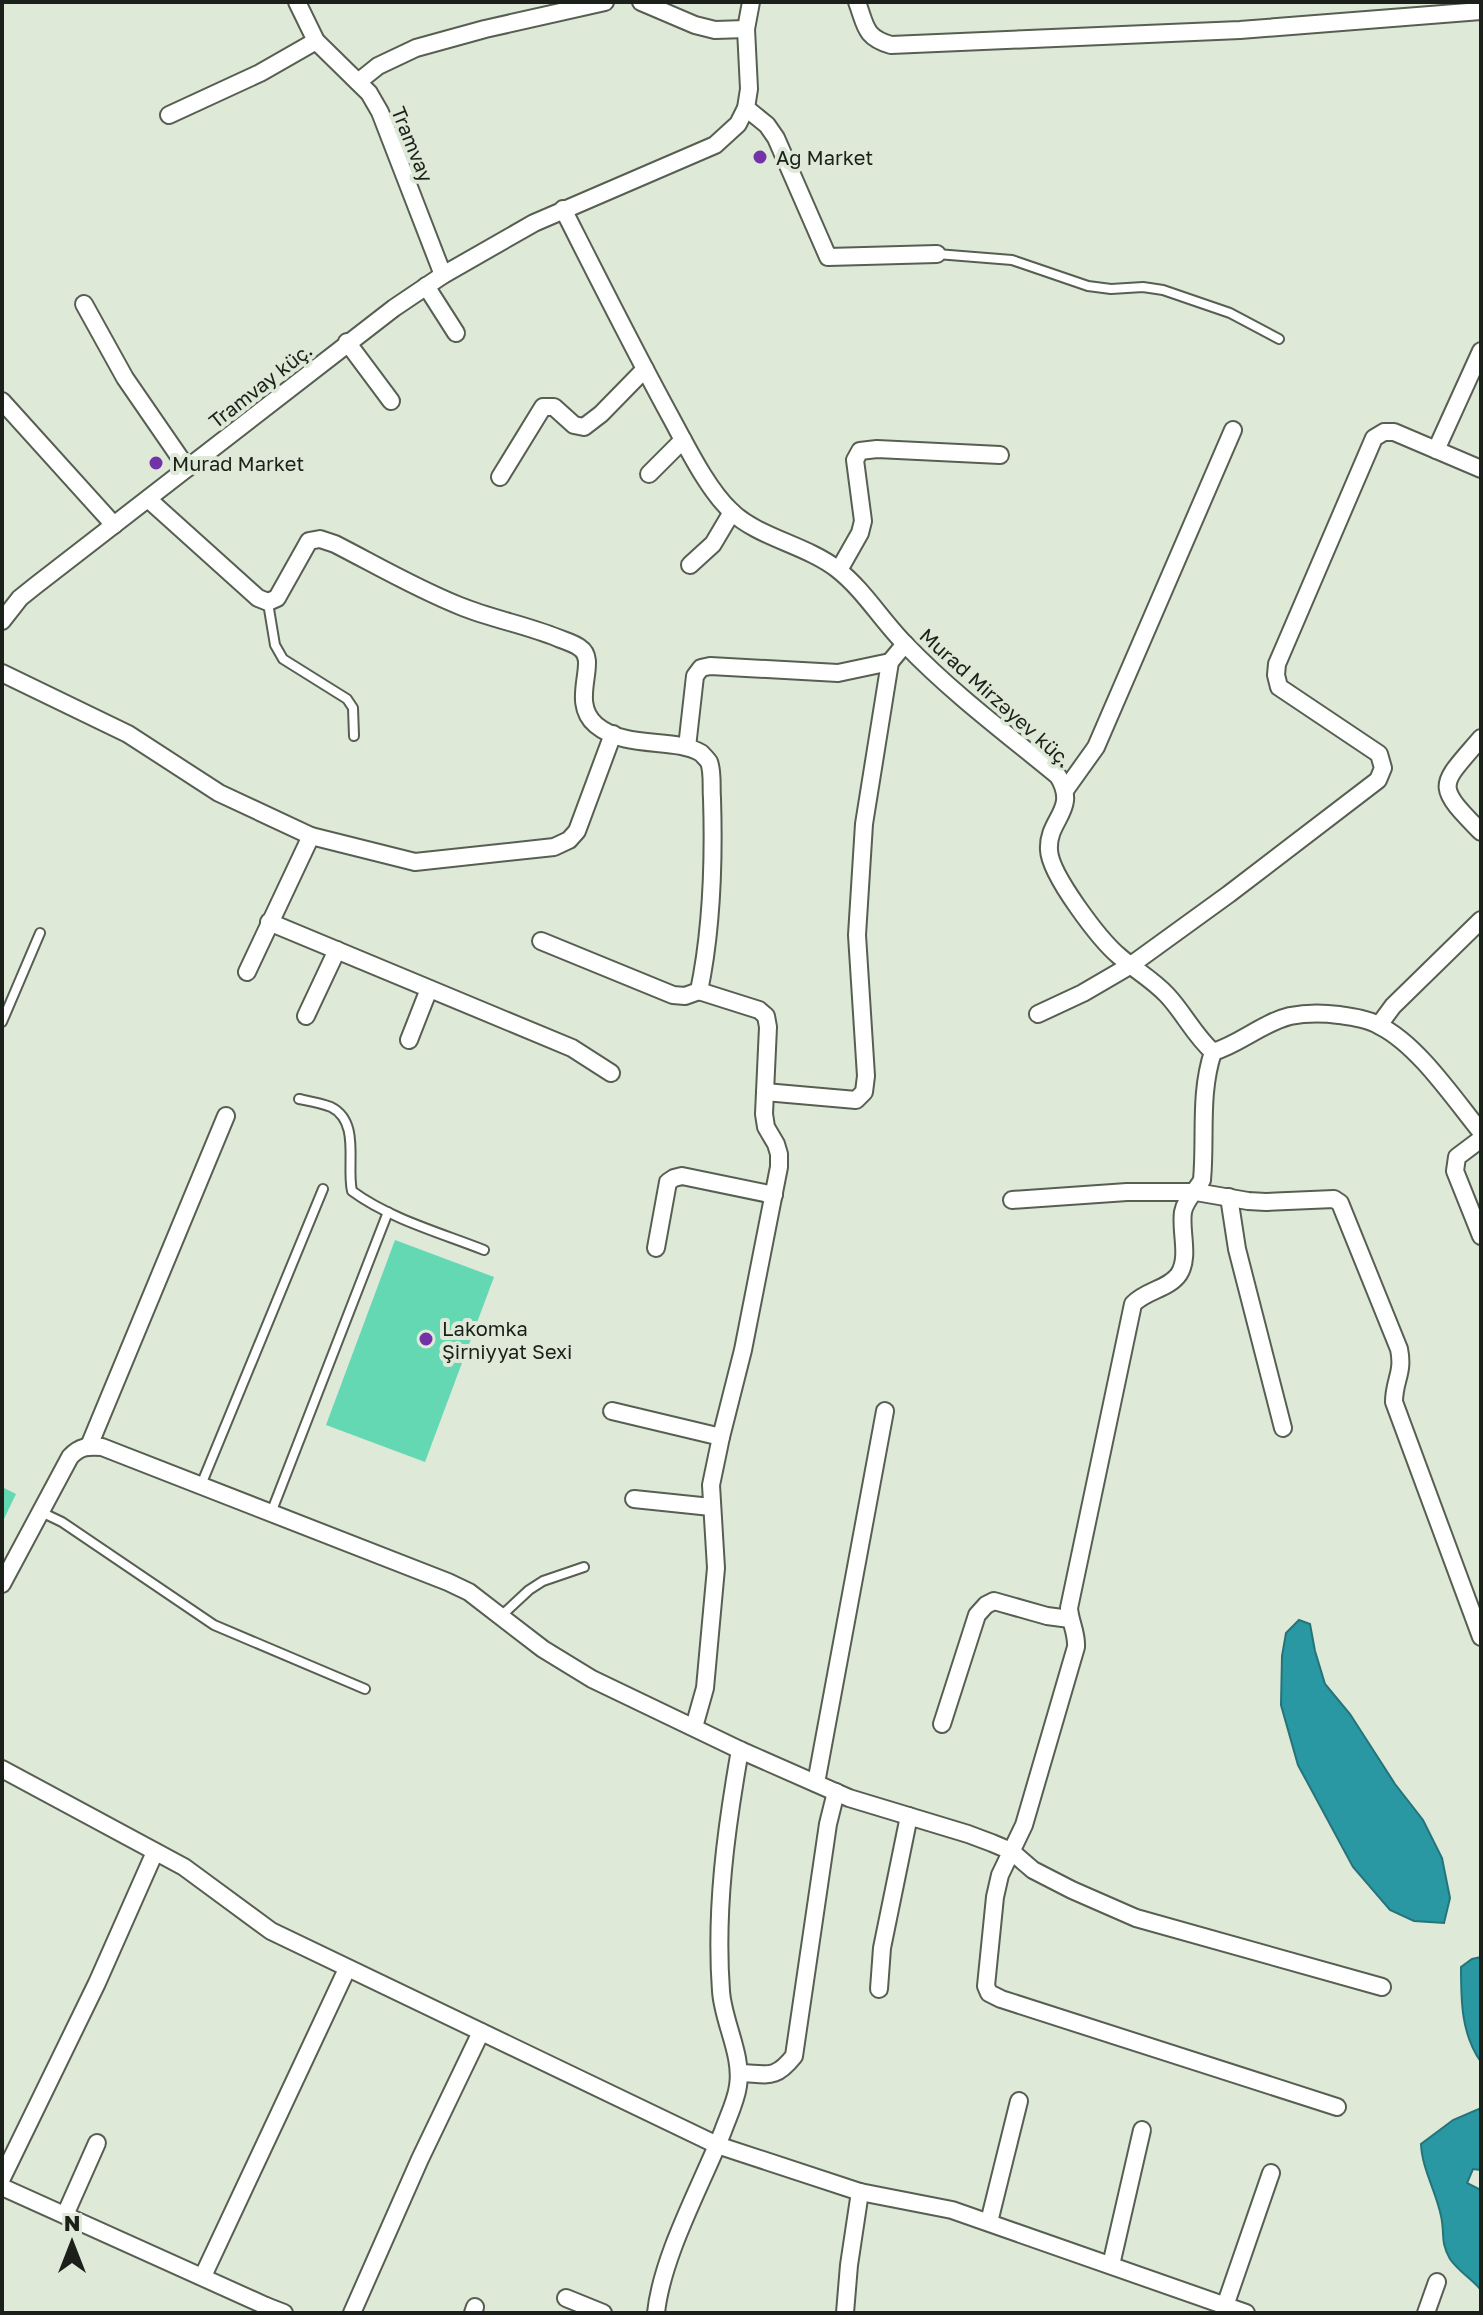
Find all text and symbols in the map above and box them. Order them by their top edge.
street label: Tramvay [387,103,439,185]
place label: Ağ Market [776,145,873,169]
marker: Ağ Market [751,148,769,166]
street label: Tramvay küç. [204,337,316,433]
place label: Murad Market [172,451,304,475]
marker: Murad Market [147,454,165,472]
street label: Murad Mirzəyev küç. [915,623,1077,771]
place label: Lakomka Şirniyyat Sexi [442,1316,572,1363]
marker: Lakomka Şirniyyat Sexi [417,1330,435,1348]
north arrow [32,2203,112,2283]
text: N [64,2209,80,2236]

